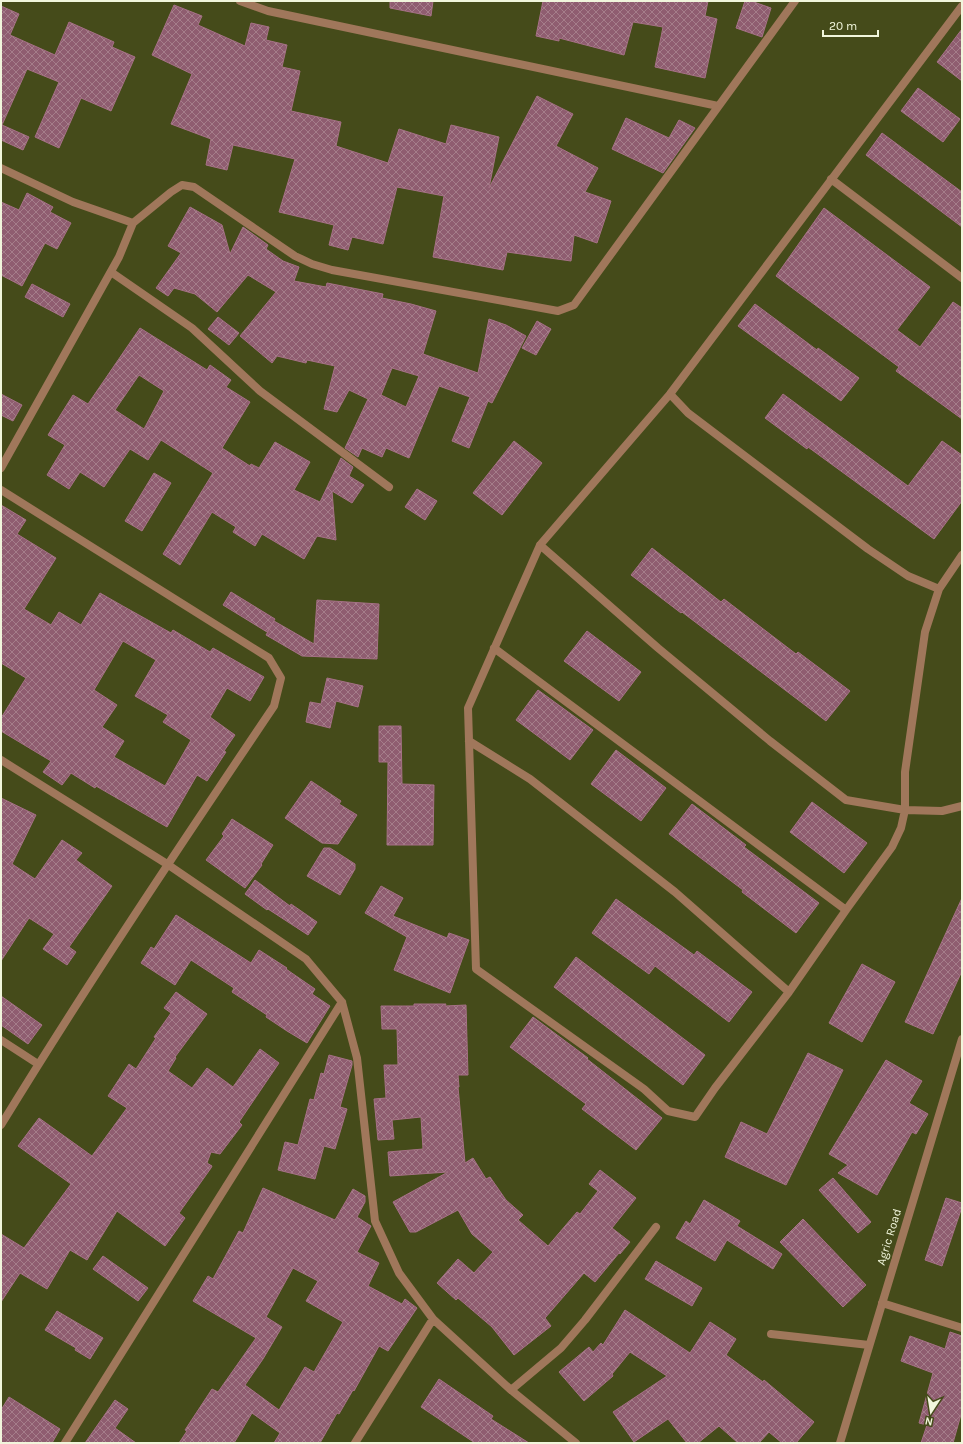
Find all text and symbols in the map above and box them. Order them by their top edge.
scale bar [823,12,878,38]
text: 20 m [829,19,857,33]
street label: Agric Road [874,1207,904,1267]
north arrow [911,1392,951,1432]
text: N [924,1414,934,1428]

